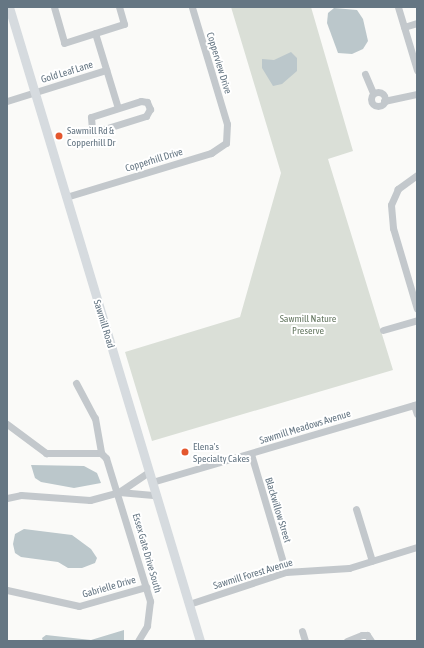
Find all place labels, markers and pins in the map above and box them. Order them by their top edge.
place label: Sawmill Rd & Copperhill Dr [67,124,116,148]
marker: Sawmill Rd & Copperhill Dr [54,131,64,141]
place label: Elena's Specialty Cakes [193,440,250,464]
marker: Elena's Specialty Cakes [180,447,190,457]

